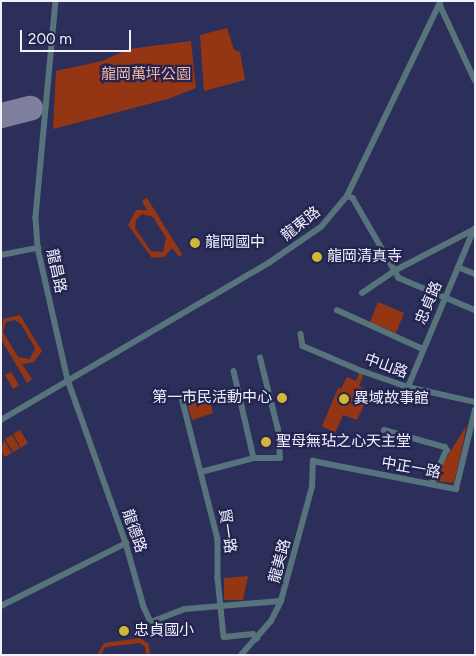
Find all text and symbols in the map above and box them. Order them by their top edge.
scale bar [22,20,134,52]
text: 200 m [28,30,72,48]
park label: 龍岡萬坪公園 [101,66,191,84]
street label: 龍東路 [278,203,324,245]
place label: 龍岡國中 [205,234,265,252]
marker: 龍岡國中 [189,237,201,249]
street label: 龍昌路 [43,247,69,295]
place label: 龍岡清真寺 [327,248,402,266]
marker: 龍岡清真寺 [311,251,323,263]
street label: 忠貞路 [412,279,446,327]
street label: 中山路 [362,350,410,382]
place label: 第一市民活動中心 [152,389,272,407]
place label: 異域故事館 [354,390,429,408]
marker: 第一市民活動中心 [276,392,288,404]
marker: 異域故事館 [338,393,350,405]
place label: 聖母無玷之心天主堂 [276,433,411,451]
marker: 聖母無玷之心天主堂 [260,436,272,448]
street label: 中正一路 [380,454,442,482]
street label: 龍德路 [118,507,150,555]
street label: 貿一路 [215,507,239,555]
street label: 龍美路 [265,537,295,585]
place label: 忠貞國小 [134,622,194,640]
marker: 忠貞國小 [118,625,130,637]

